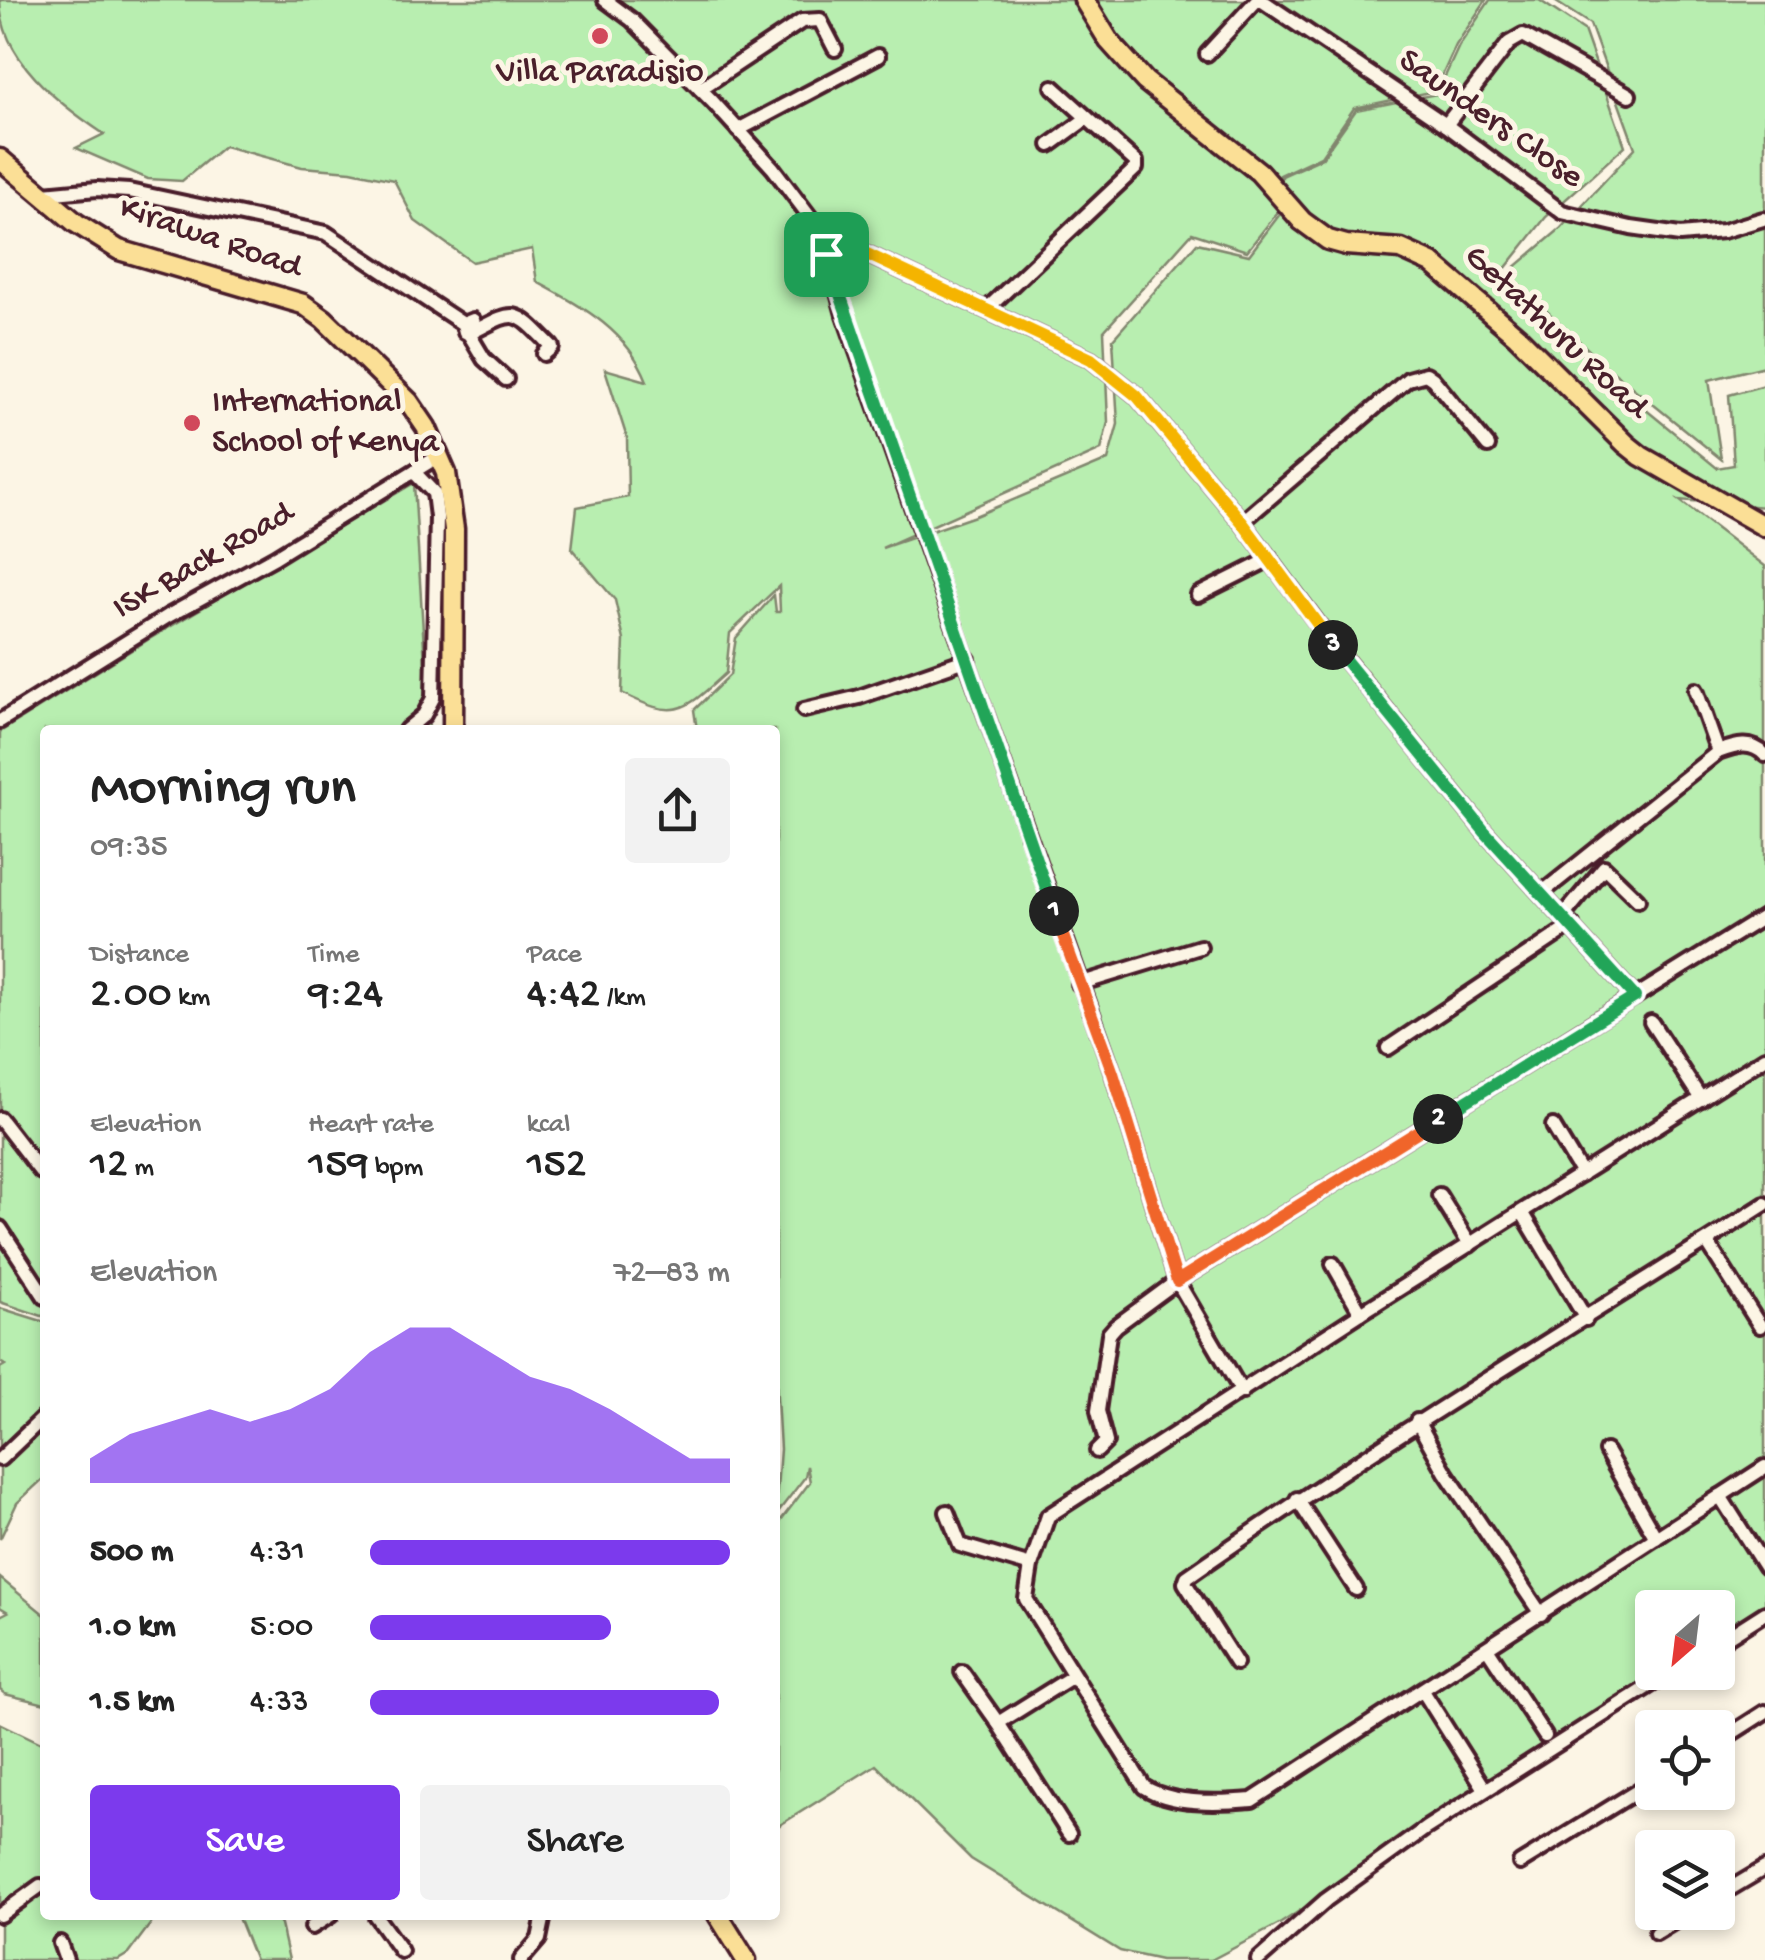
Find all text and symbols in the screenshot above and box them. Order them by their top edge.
marker: Villa Paradisio [589,25,611,47]
street label: Saunders Close [1390,41,1591,199]
place label: Villa Paradisio [495,53,704,94]
street label: Kirawa Road [114,189,309,290]
pin [784,212,869,297]
icon: arrive [799,227,854,282]
street label: Getathuru Road [1454,237,1657,430]
place label: International School of Kenya [212,383,441,464]
marker: International School of Kenya [181,412,203,434]
street label: ISK Back Road [106,493,304,630]
pin: 3 [1308,620,1358,670]
text: 3 [1326,628,1340,661]
button: share [625,758,730,863]
text: Morning run [90,759,356,823]
text: 09:35 [90,829,168,867]
pin: 1 [1029,886,1079,936]
text: 1 [1048,894,1060,927]
text: Distance [90,939,189,972]
text: Time [308,939,360,972]
text: Pace [527,939,582,972]
text: 2.00 [90,972,171,1021]
text: 9:24 [308,972,383,1021]
text: 4:42 [527,972,600,1021]
text: km [171,982,210,1015]
text: /km [600,982,646,1015]
pin: 2 [1413,1094,1463,1144]
text: 2 [1431,1102,1445,1135]
text: Elevation [90,1109,201,1142]
text: Heart rate [308,1109,434,1142]
text: kcal [527,1109,570,1142]
text: 12 [90,1142,128,1191]
text: 159 [308,1142,368,1191]
text: 152 [527,1142,586,1191]
text: m [128,1152,154,1185]
text: bpm [368,1152,424,1185]
text: Elevation [90,1255,217,1293]
text: 72–83 m [614,1255,730,1293]
text: 500 m [90,1534,173,1572]
text: 4:31 [250,1534,305,1572]
north arrow [1635,1590,1735,1690]
map controls [1635,1590,1735,1930]
text: 1.0 km [90,1609,176,1647]
text: 5:00 [250,1609,313,1647]
text: 1.5 km [90,1684,174,1722]
text: 4:33 [250,1684,308,1722]
button: locate [1635,1710,1735,1810]
button: Save [90,1785,400,1900]
button: Share [420,1785,730,1900]
button: layers [1635,1830,1735,1930]

